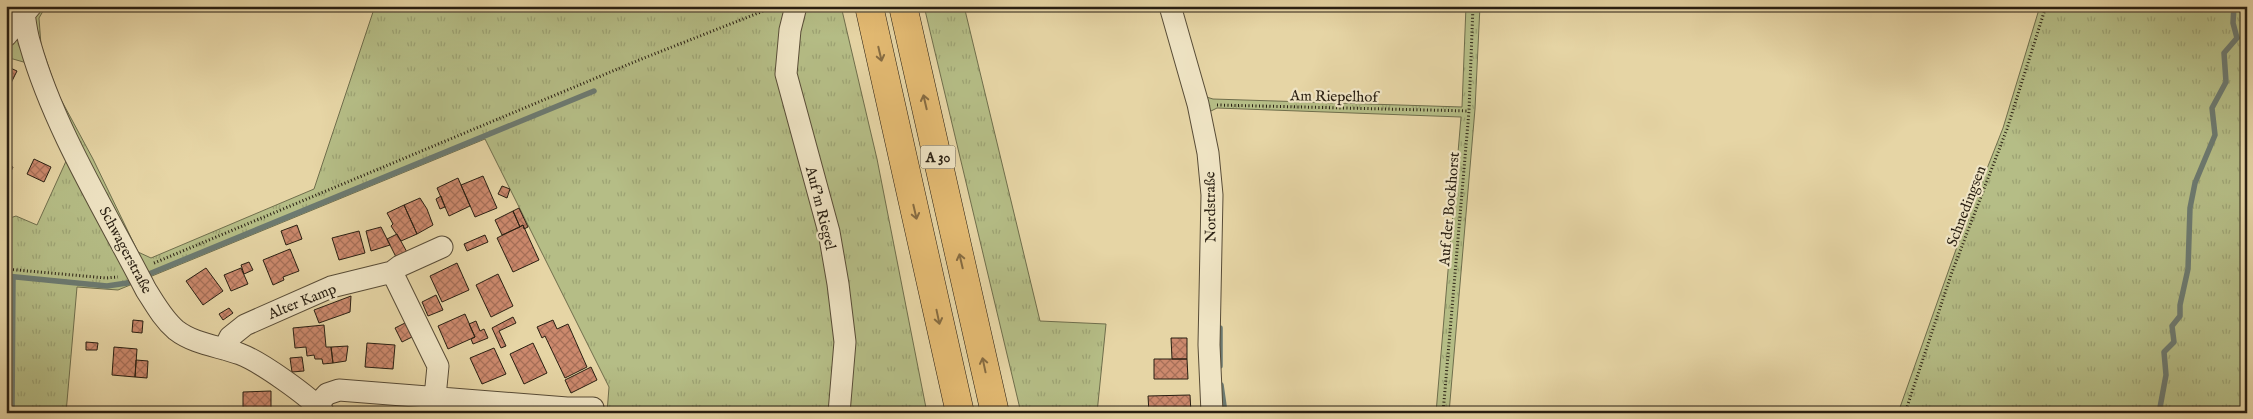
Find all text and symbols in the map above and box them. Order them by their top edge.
one-way arrow [876,45,885,61]
street label: Am Riepelhof [1289,86,1381,107]
one-way arrow [920,95,929,111]
road number: A 30 [920,146,956,168]
street label: Auf der Bockhorst [1435,151,1464,268]
street label: Auf'm Riegel [801,163,840,253]
street label: Schnedingsen [1942,163,1991,249]
street label: Nordstraße [1200,171,1221,243]
street label: Schwagerstraße [95,203,156,297]
one-way arrow [911,204,920,220]
one-way arrow [956,253,965,269]
street label: Alter Kamp [264,279,339,324]
one-way arrow [934,308,944,324]
one-way arrow [979,358,988,374]

